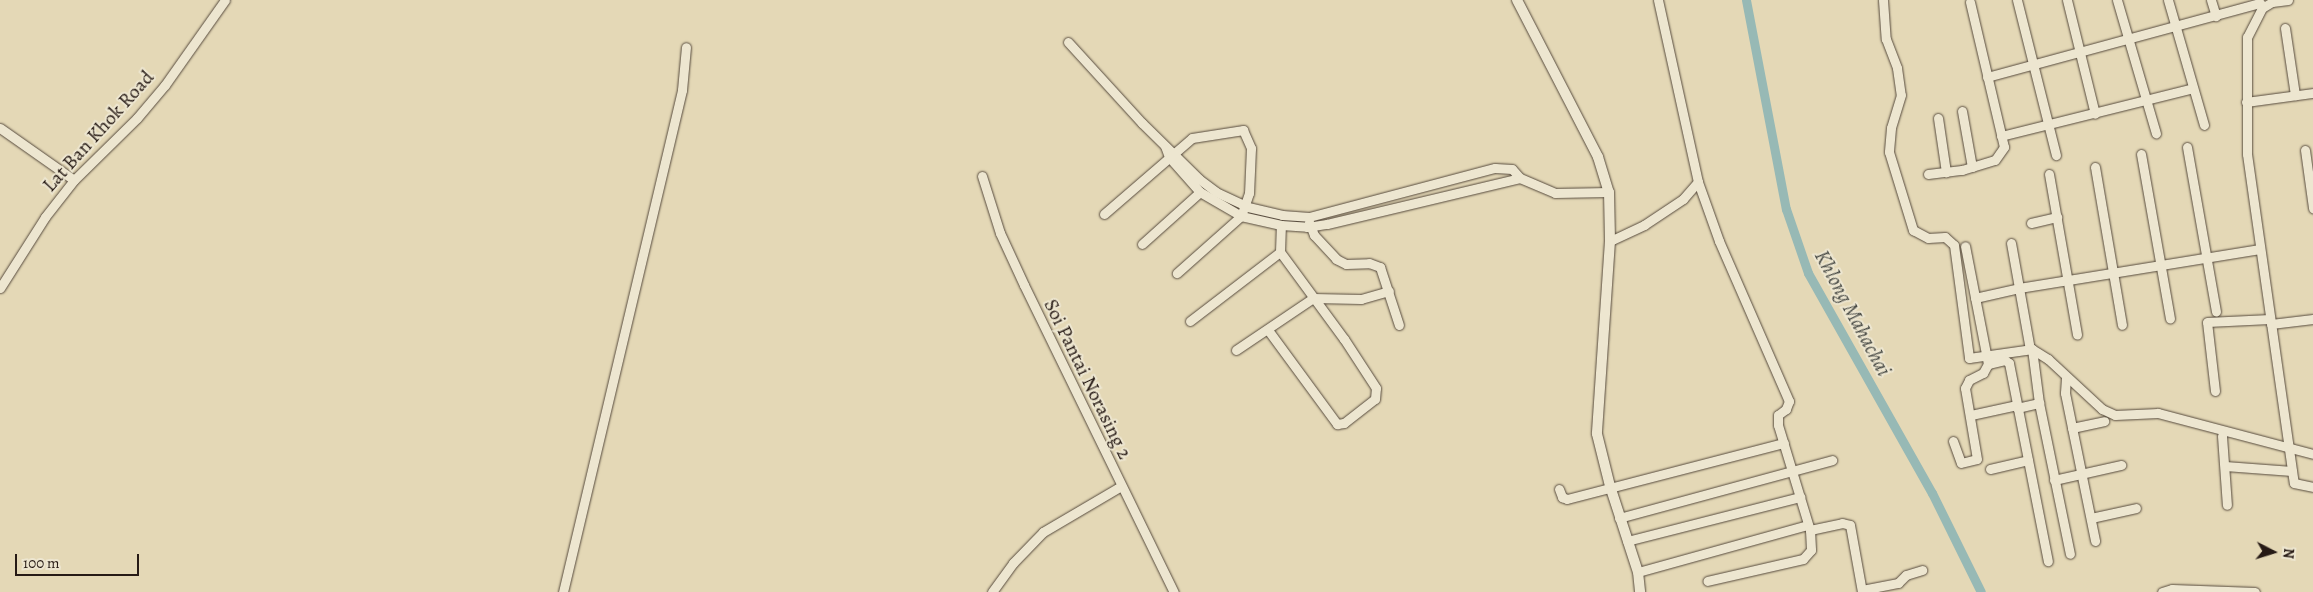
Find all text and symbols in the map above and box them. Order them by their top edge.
street label: Lat Ban Khok Road [37,65,159,197]
water label: Khlong Mahachai [1809,246,1897,380]
street label: Soi Pantai Norasing 2 [1039,295,1137,463]
north arrow [2248,527,2298,577]
scale bar [18,544,141,576]
text: N [2279,547,2298,559]
text: 100 m [23,553,60,573]

